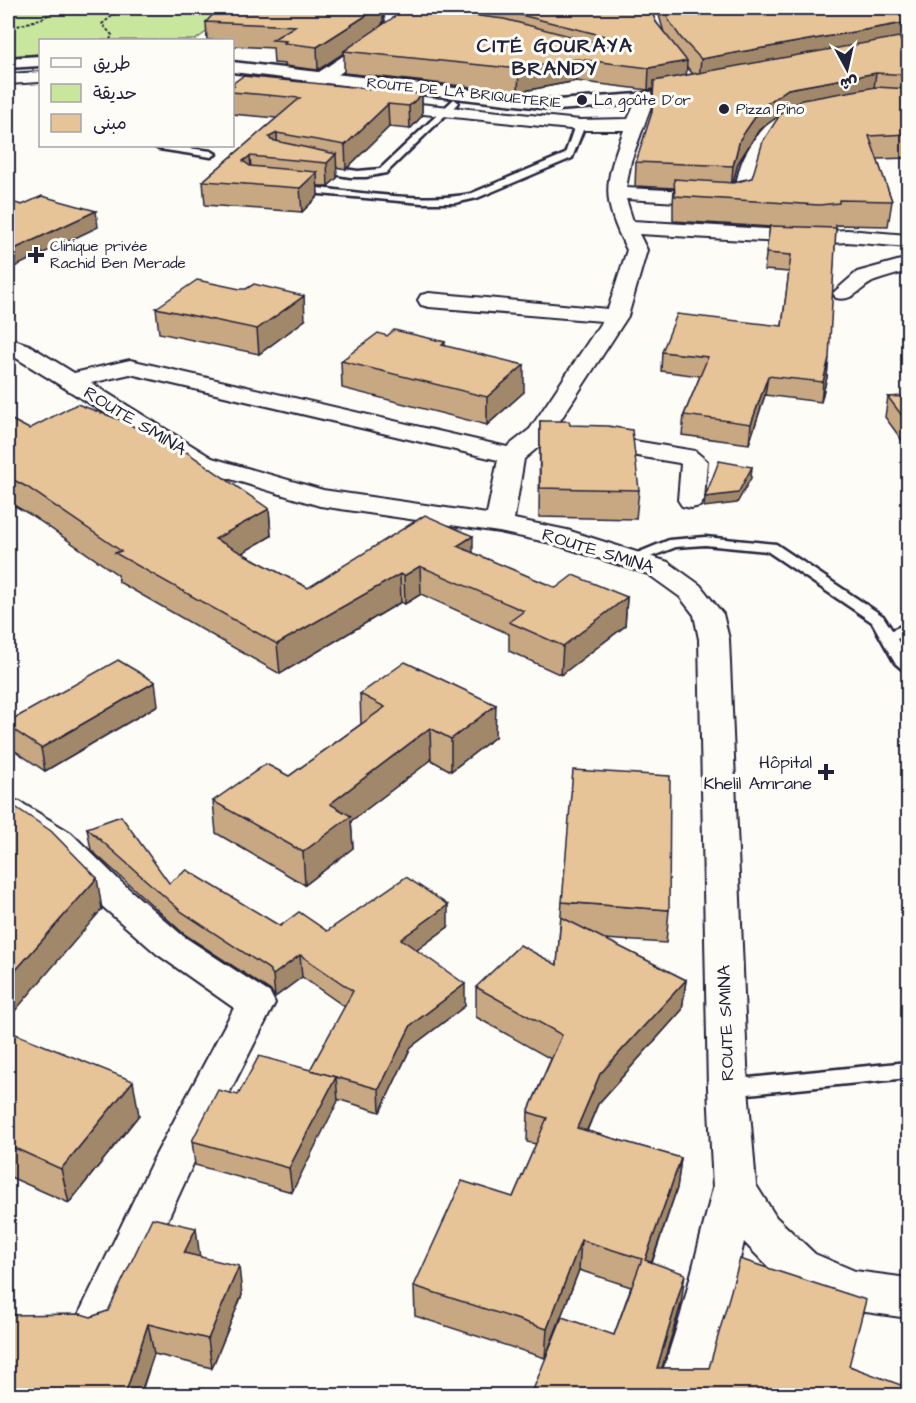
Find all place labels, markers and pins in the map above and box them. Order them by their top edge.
place label: La goûte D'or [594,90,691,112]
marker: La goûte D'or [575,93,589,107]
place label: Pizza Pino [736,99,805,120]
marker: Pizza Pino [717,102,731,116]
place label: Clinique privée Rachid Ben Merade [50,236,186,274]
marker: Clinique privée Rachid Ben Merade [27,246,45,264]
place label: Hôpital Khelil Amrane [703,750,812,796]
marker: Hôpital Khelil Amrane [817,763,835,781]

